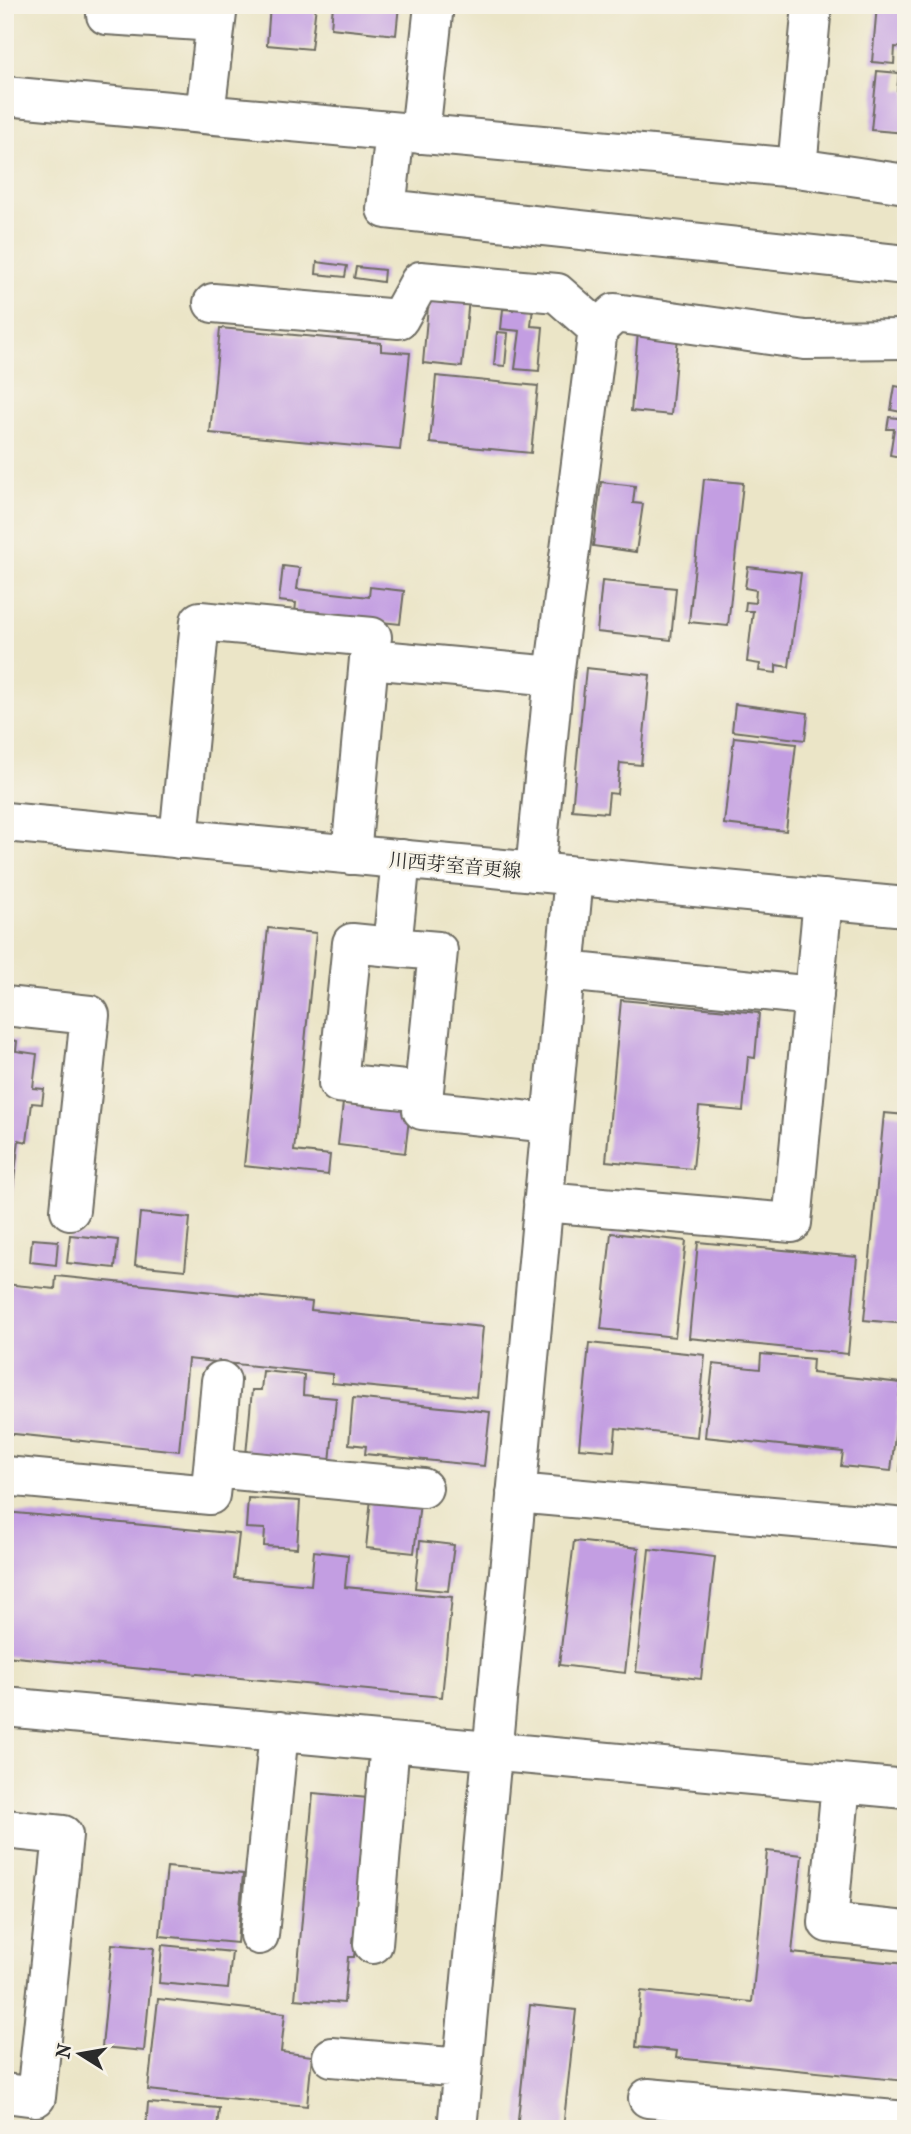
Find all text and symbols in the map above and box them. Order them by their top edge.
street label: 川西芽室音更線 [388,849,522,883]
north arrow [46,2018,116,2088]
text: N [52,2041,77,2060]

